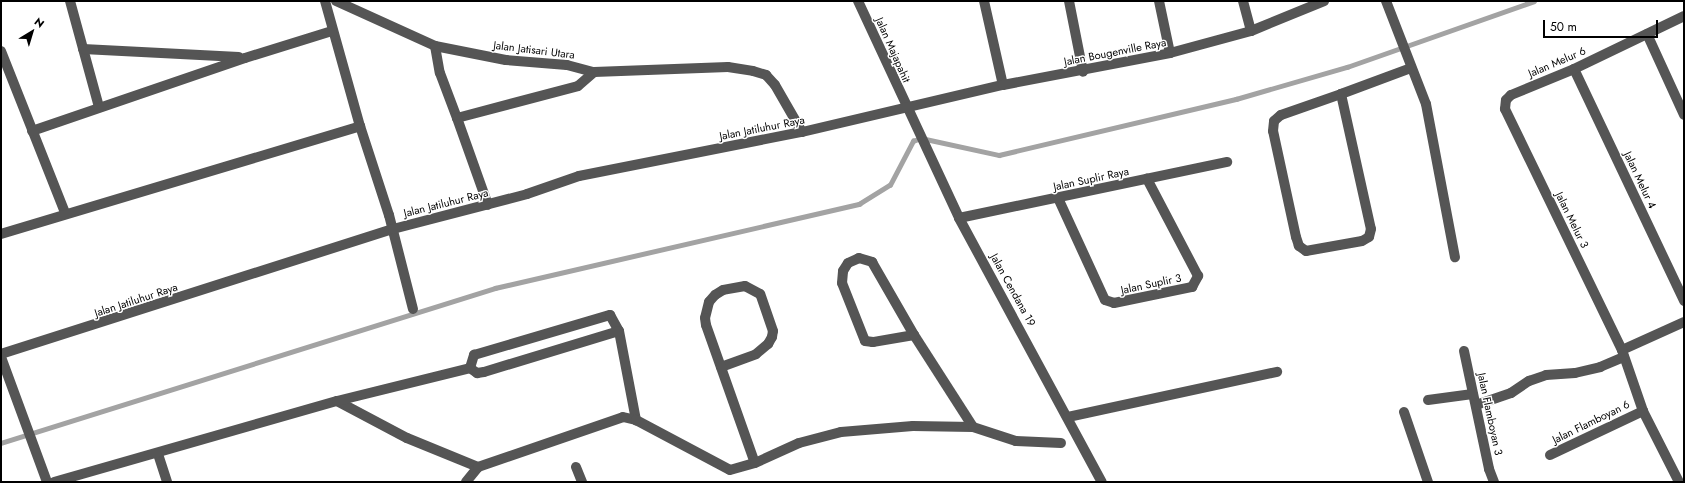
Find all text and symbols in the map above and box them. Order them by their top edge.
north arrow [12,12,52,52]
scale bar [1545,12,1660,38]
text: N [31,14,48,32]
street label: Jalan Majapahit [873,15,913,85]
text: 50 m [1550,18,1577,36]
street label: Jalan Bougenville Raya [1063,36,1167,68]
street label: Jalan Jatisari Utara [493,38,575,62]
street label: Jalan Melur 6 [1526,44,1588,80]
street label: Jalan Jatiluhur Raya [718,113,806,143]
street label: Jalan Melur 4 [1621,149,1659,211]
street label: Jalan Suplir Raya [1052,165,1130,193]
street label: Jalan Jatiluhur Raya [402,186,490,220]
street label: Jalan Melur 3 [1553,190,1591,250]
street label: Jalan Cendana 19 [988,251,1038,329]
street label: Jalan Suplir 3 [1120,271,1182,297]
street label: Jalan Jatiluhur Raya [93,280,179,320]
street label: Jalan Flamboyan 3 [1475,372,1505,456]
street label: Jalan Flamboyan 6 [1550,398,1632,446]

